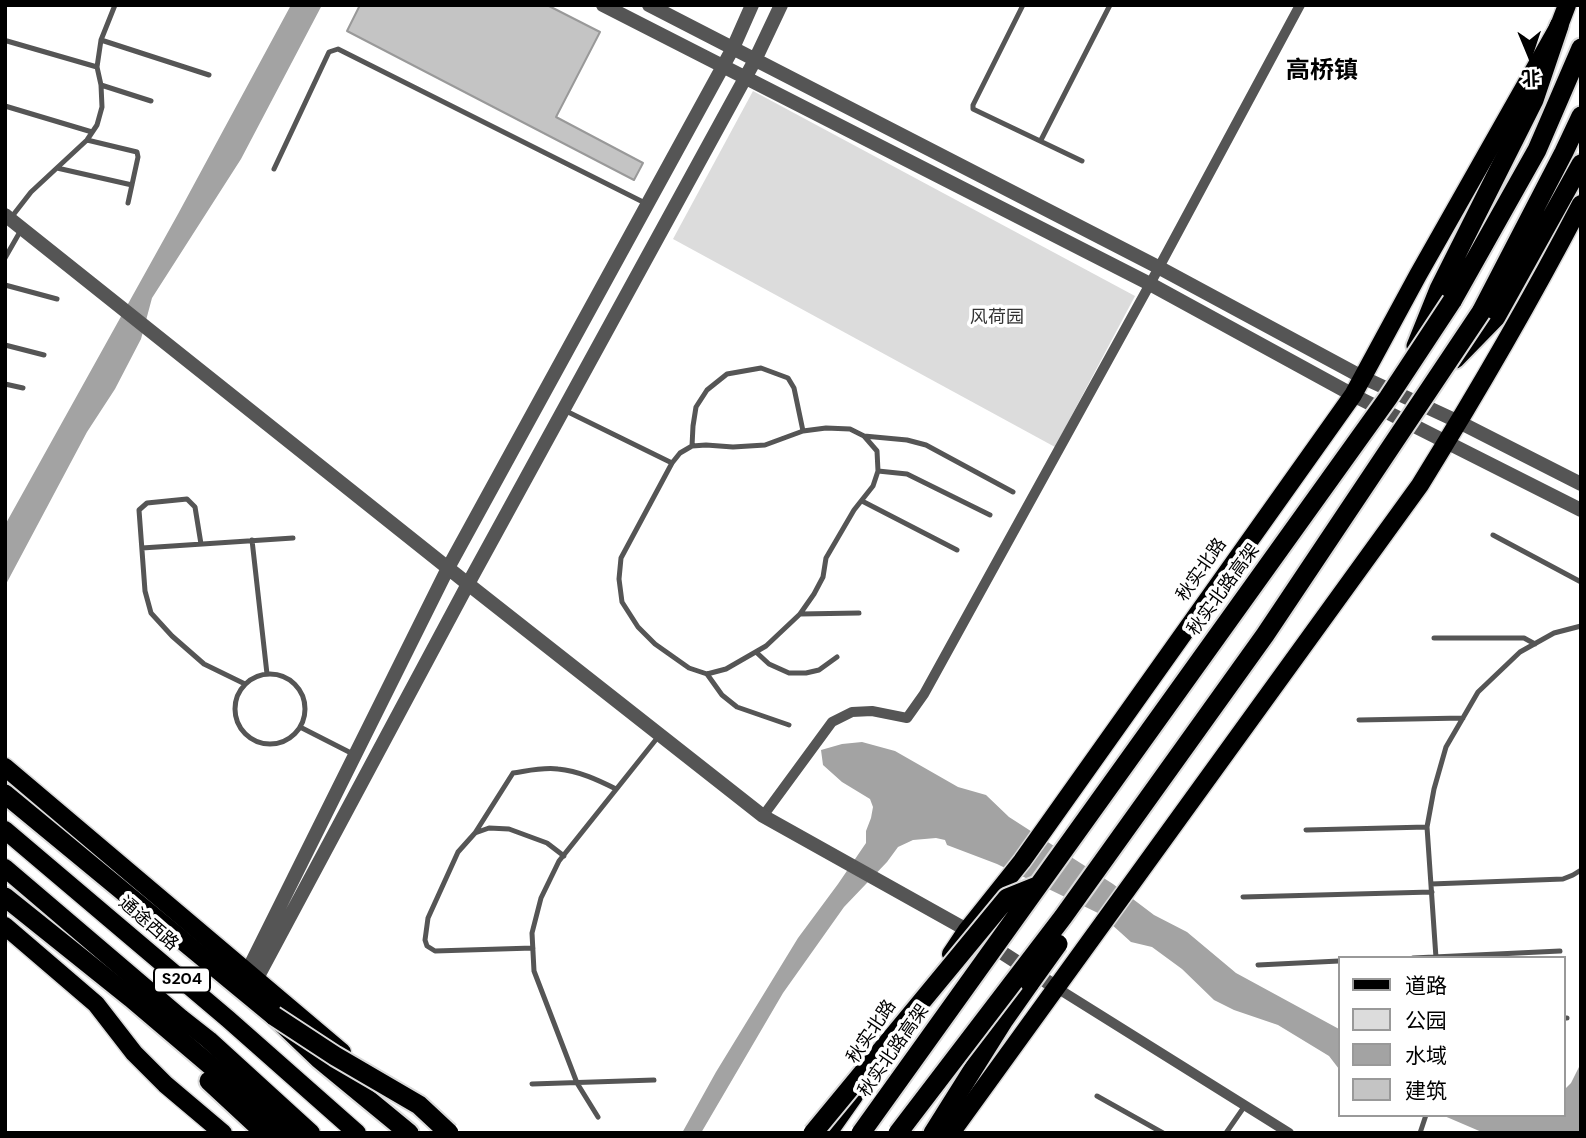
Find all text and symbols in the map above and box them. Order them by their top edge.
north arrow [1495,21,1565,91]
district label: 高桥镇 [1286,58,1358,86]
text: 北 [1521,65,1541,90]
park label: 风荷园 [970,307,1024,329]
street label: 秋实北路 [1173,534,1231,606]
street label: 秋实北路高架 [1184,540,1264,640]
street label: 通途西路 [114,892,182,956]
legend [1338,956,1565,1117]
road number: S204 [154,968,210,992]
text: 道路 [1405,972,1447,1000]
street label: 秋实北路 [843,996,901,1068]
street label: 秋实北路高架 [854,1001,934,1101]
text: 公园 [1405,1007,1447,1035]
text: 水域 [1405,1042,1447,1070]
text: 建筑 [1405,1077,1447,1105]

